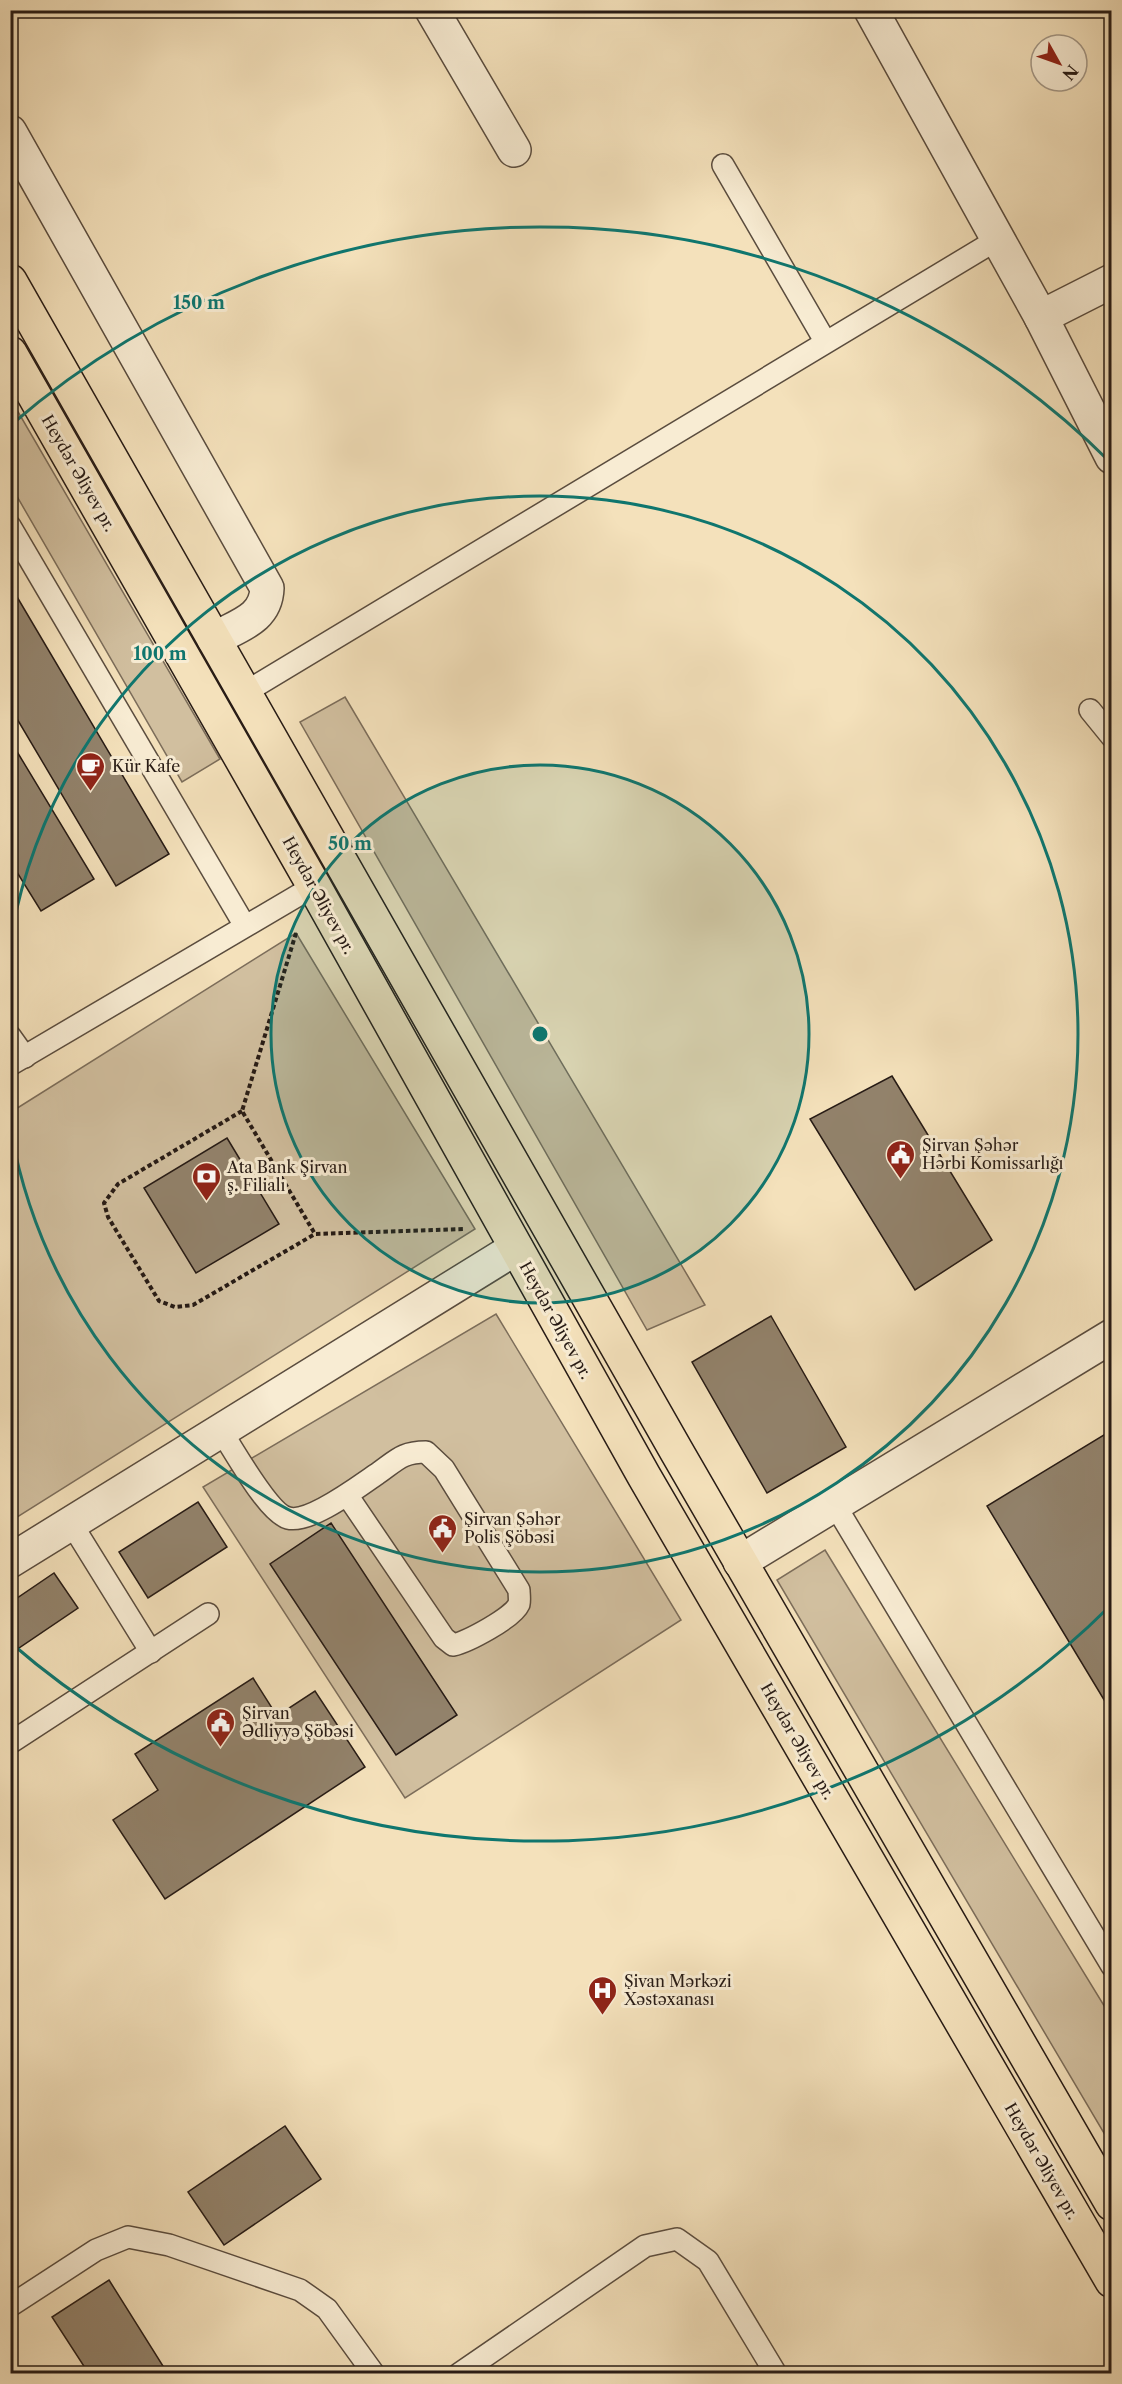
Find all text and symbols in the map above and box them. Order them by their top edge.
north arrow [1029,33,1089,93]
text: N [1058,61,1083,84]
text: 150 m [173,292,225,314]
street label: Heydər Əliyev pr. [37,411,121,535]
text: 100 m [133,643,187,665]
cafe icon: Kür Kafe [75,750,107,792]
place label: Kür Kafe [112,756,180,776]
street label: Heydər Əliyev pr. [278,833,360,957]
text: 50 m [328,833,372,855]
centre of rings [530,1024,550,1044]
place label: Şirvan Şəhər Hərbi Komissarlığı [922,1135,1064,1173]
public building icon: Şirvan Şəhər Hərbi Komissarlığı [885,1138,917,1180]
place label: Ata Bank Şirvan ş. Filialı [226,1157,348,1195]
bank icon: Ata Bank Şirvan ş. Filialı [190,1160,222,1202]
street label: Heydər Əliyev pr. [515,1258,597,1382]
place label: Şirvan Şəhər Polis Şöbəsi [464,1509,561,1547]
public building icon: Şirvan Şəhər Polis Şöbəsi [427,1512,459,1554]
street label: Heydər Əliyev pr. [756,1679,840,1803]
place label: Şirvan Ədliyyə Şöbəsi [242,1703,354,1741]
public building icon: Şirvan Ədliyyə Şöbəsi [205,1706,237,1748]
place label: Şivan Mərkəzi Xəstəxanası [623,1971,732,2009]
hospital icon: Şivan Mərkəzi Xəstəxanası [587,1974,619,2016]
street label: Heydər Əliyev pr. [1000,2099,1084,2223]

